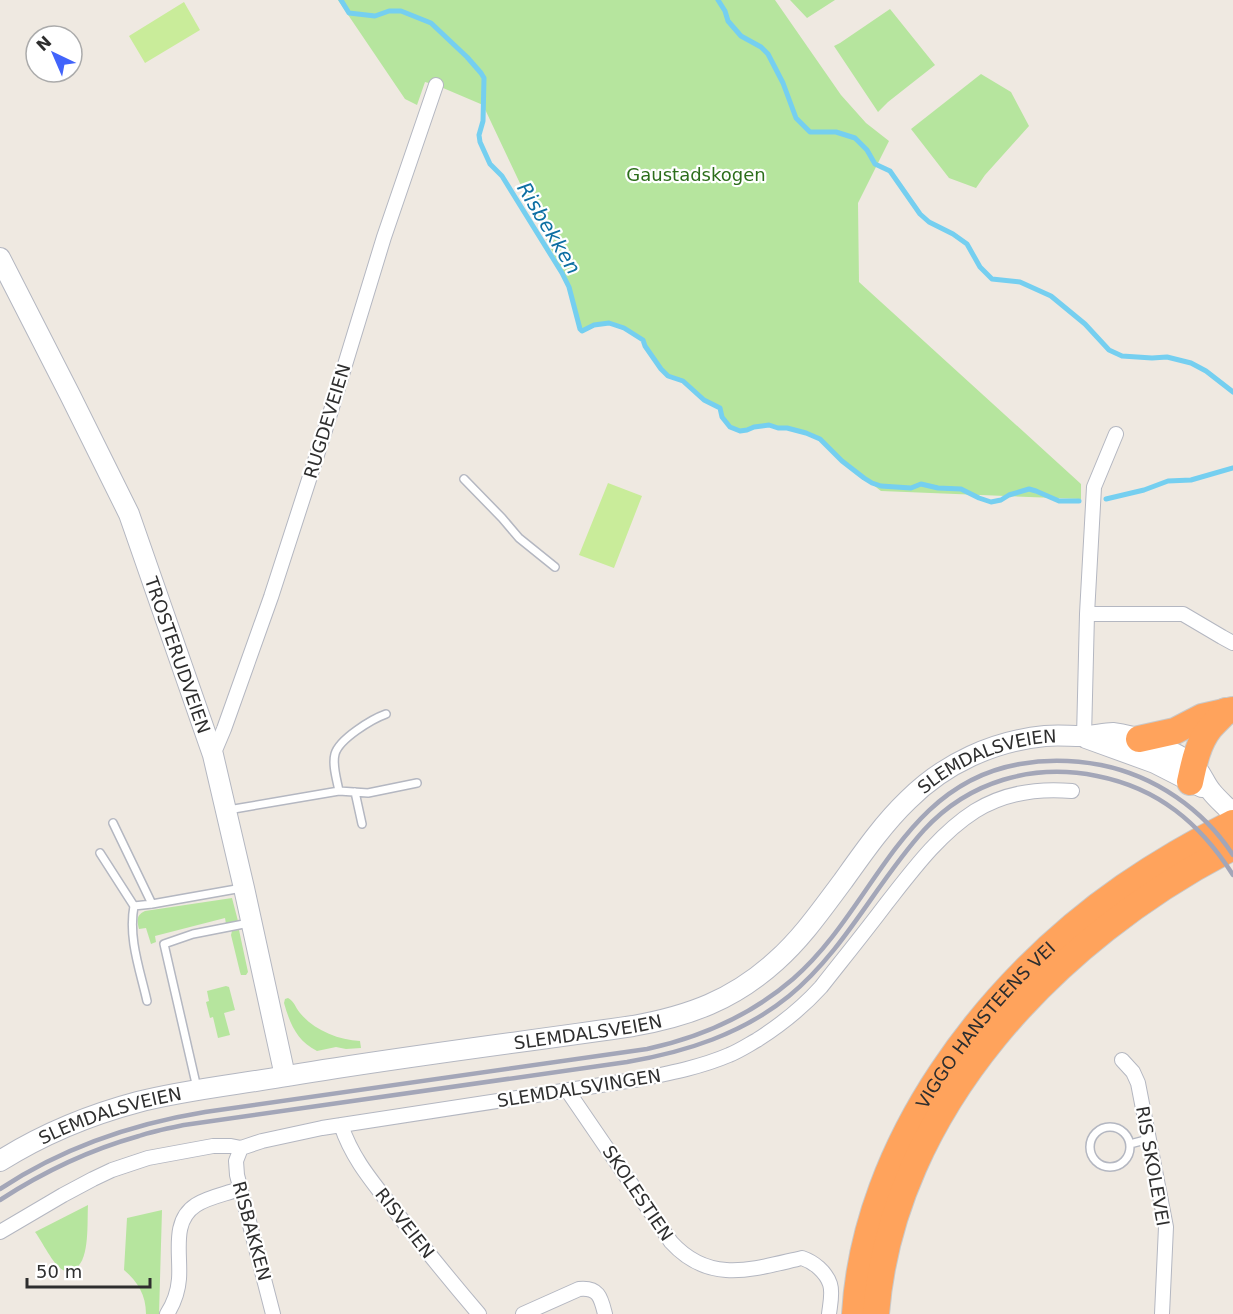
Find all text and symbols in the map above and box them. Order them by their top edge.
north arrow [24,24,84,84]
text: N [33,32,55,55]
park label: Gaustadskogen [626,164,766,185]
water label: Risbekken [512,178,586,278]
street label: RUGDEVEIEN [300,361,354,481]
street label: TROSTERUDVEIEN [141,573,215,736]
street label: SLEMDALSVEIEN [913,725,1057,797]
street label: VIGGO HANSTEENS VEI [911,937,1059,1112]
street label: SLEMDALSVEIEN [512,1010,664,1053]
street label: SLEMDALSVINGEN [496,1065,662,1111]
street label: SLEMDALSVEIEN [35,1082,183,1148]
street label: RIS SKOLEVEI [1132,1104,1174,1228]
street label: SKOLESTIEN [598,1141,678,1245]
street label: RISBAKKEN [229,1179,275,1283]
street label: RISVEIEN [371,1184,439,1262]
scale bar [27,1251,150,1289]
text: 50 m [36,1261,82,1282]

